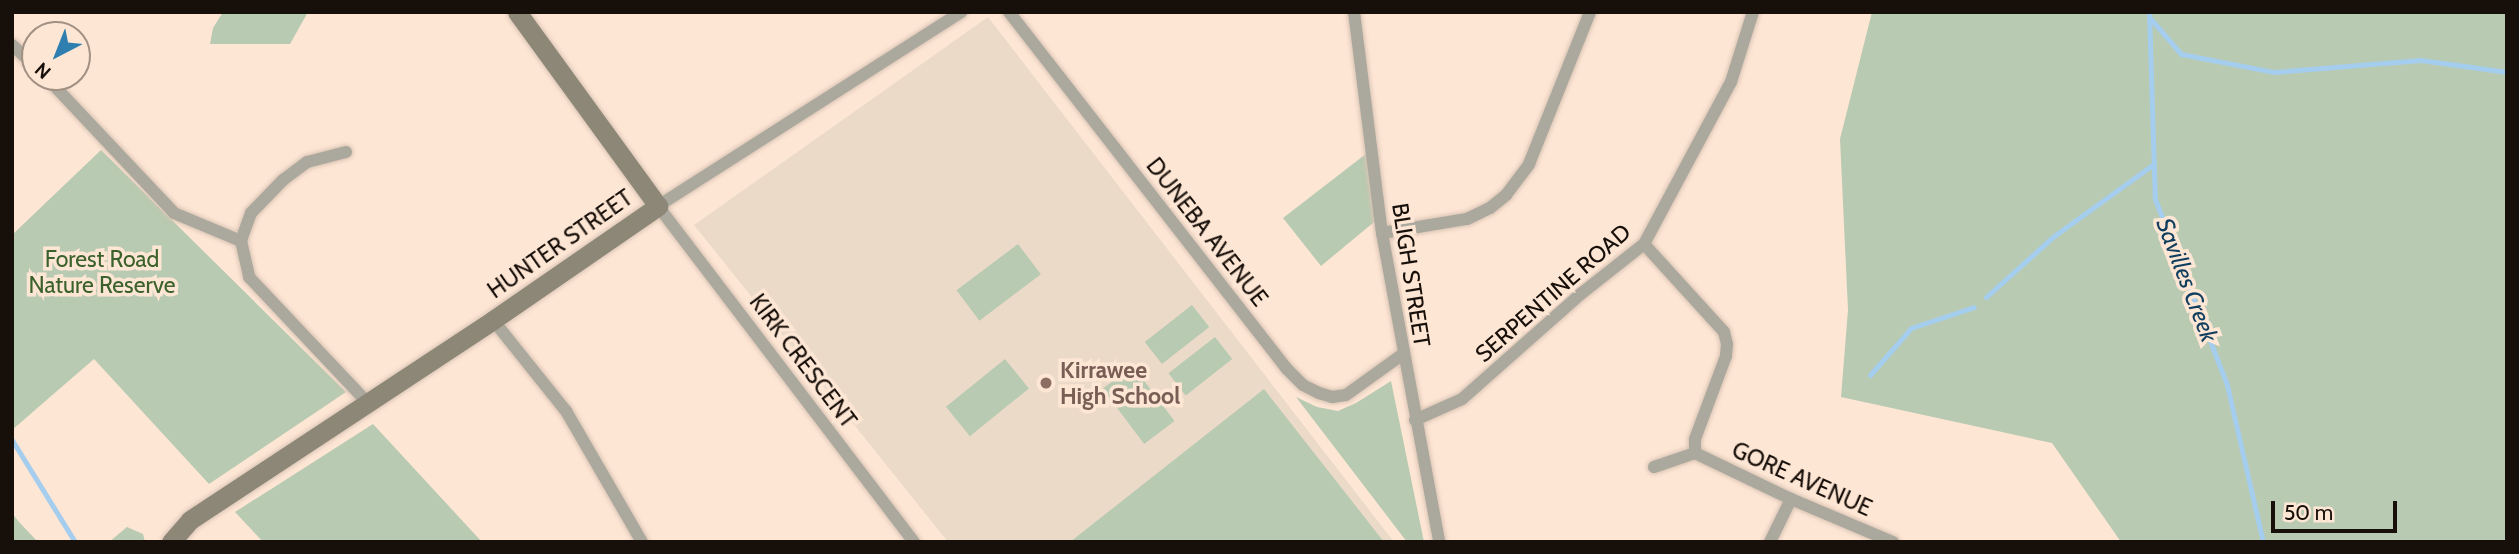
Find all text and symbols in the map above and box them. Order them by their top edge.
north arrow [21,21,91,91]
text: N [30,57,56,84]
street label: DUNEBA AVENUE [1140,152,1274,312]
street label: HUNTER STREET [482,184,638,304]
street label: BLIGH STREET [1386,201,1436,349]
water label: Savilles Creek [2150,214,2224,346]
street label: SERPENTINE ROAD [1470,218,1636,368]
park label: Forest Road Nature Reserve [28,245,176,299]
street label: KIRK CRESCENT [744,289,862,433]
place label: Kirrawee High School [1060,356,1180,410]
marker: Kirrawee High School [1038,375,1054,391]
street label: GORE AVENUE [1728,436,1876,522]
scale bar [2274,488,2400,532]
text: 50 m [2284,500,2333,525]

